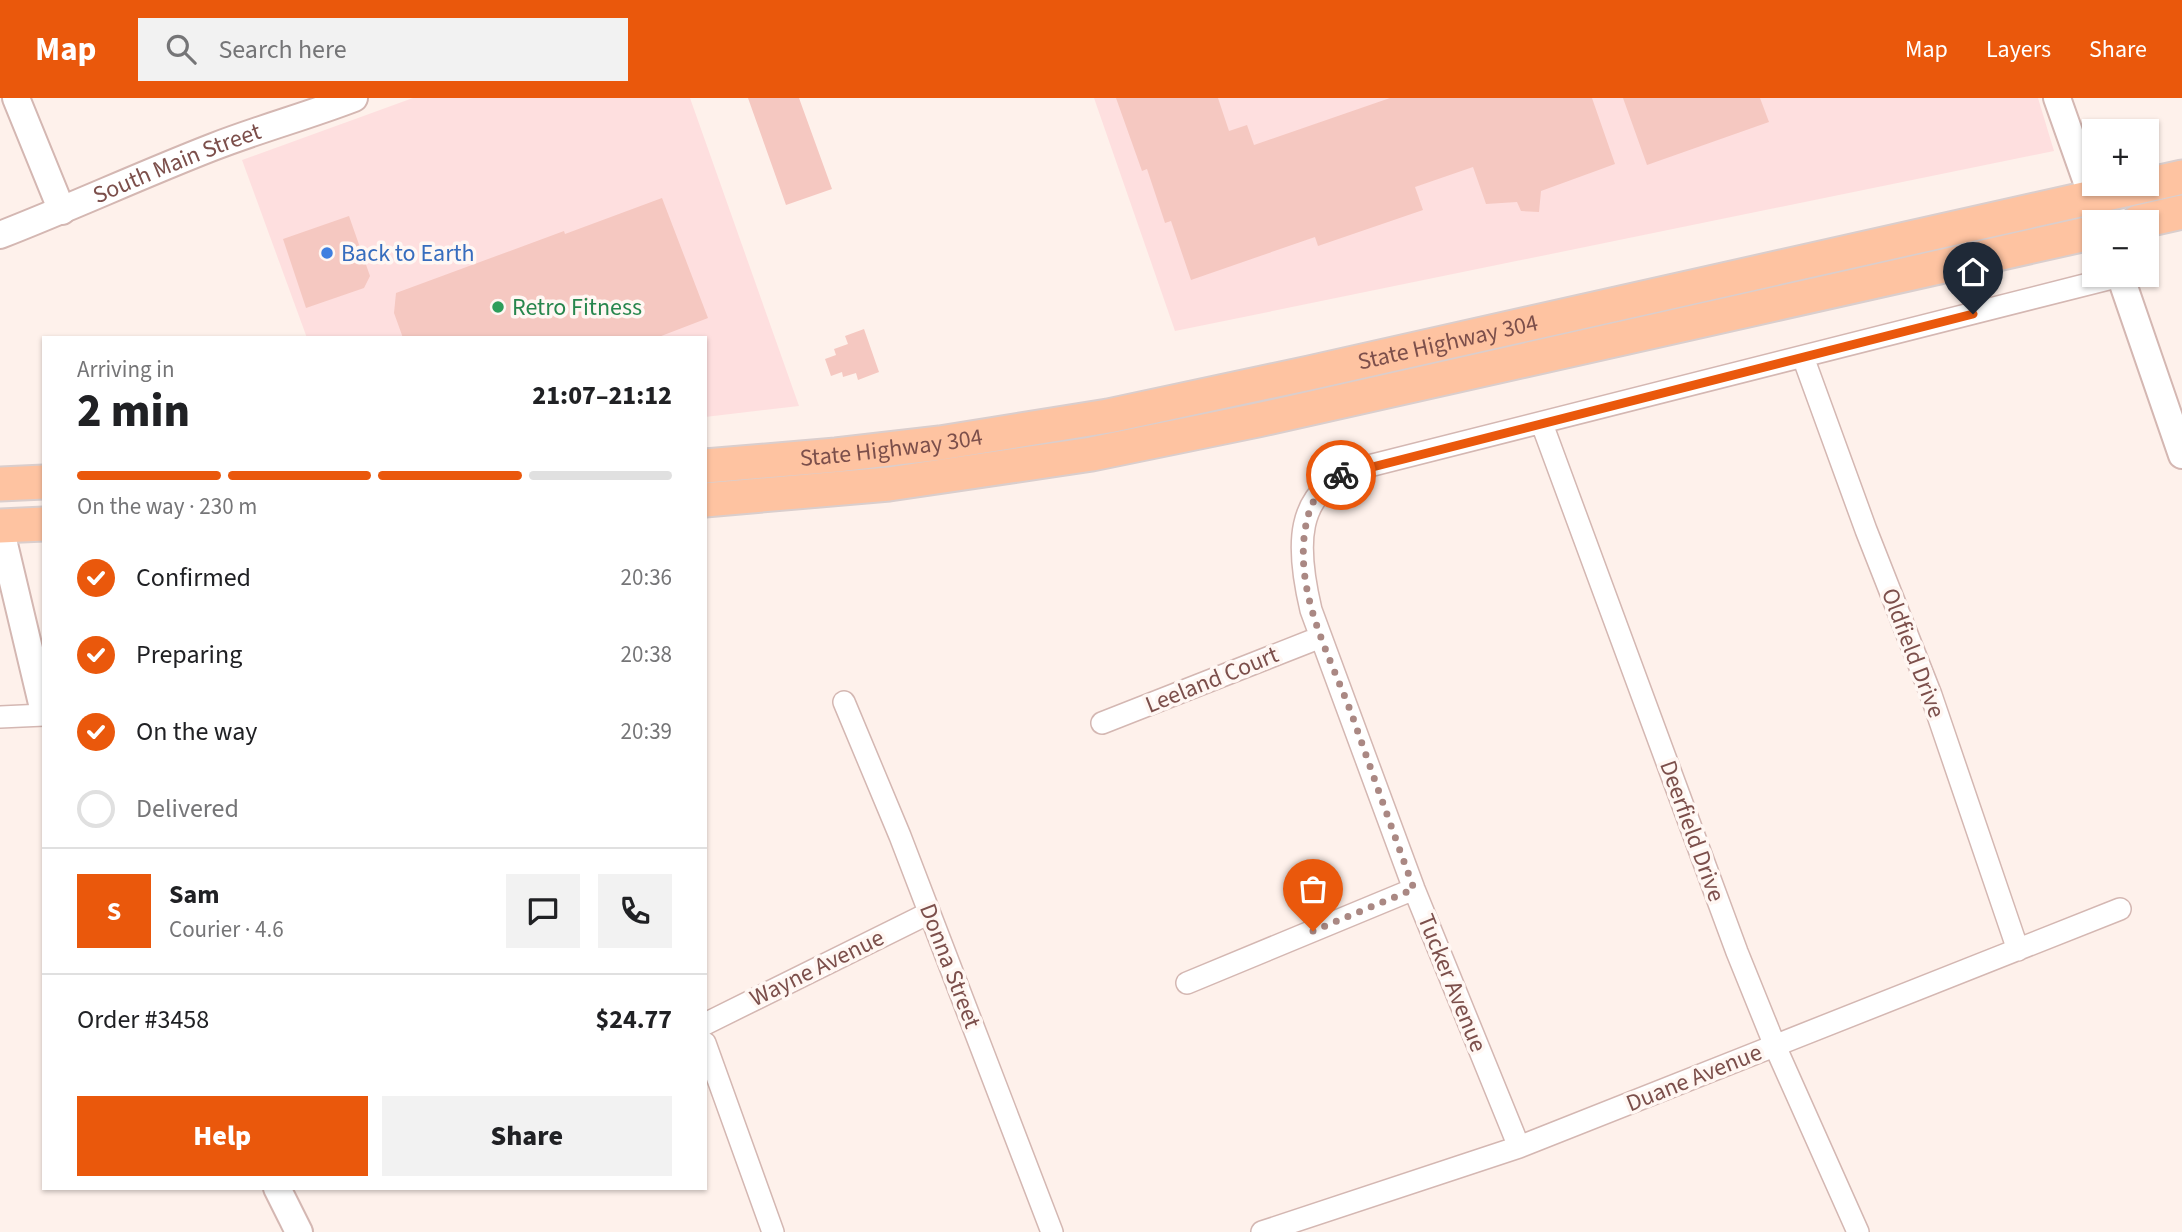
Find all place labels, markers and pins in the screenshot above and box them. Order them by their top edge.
place label: Back to Earth [341,236,475,271]
pin [1943,242,2003,314]
marker: Back to Earth [319,245,335,261]
place label: Retro Fitness [512,290,642,325]
marker: Retro Fitness [490,299,506,315]
pin [1283,859,1343,931]

